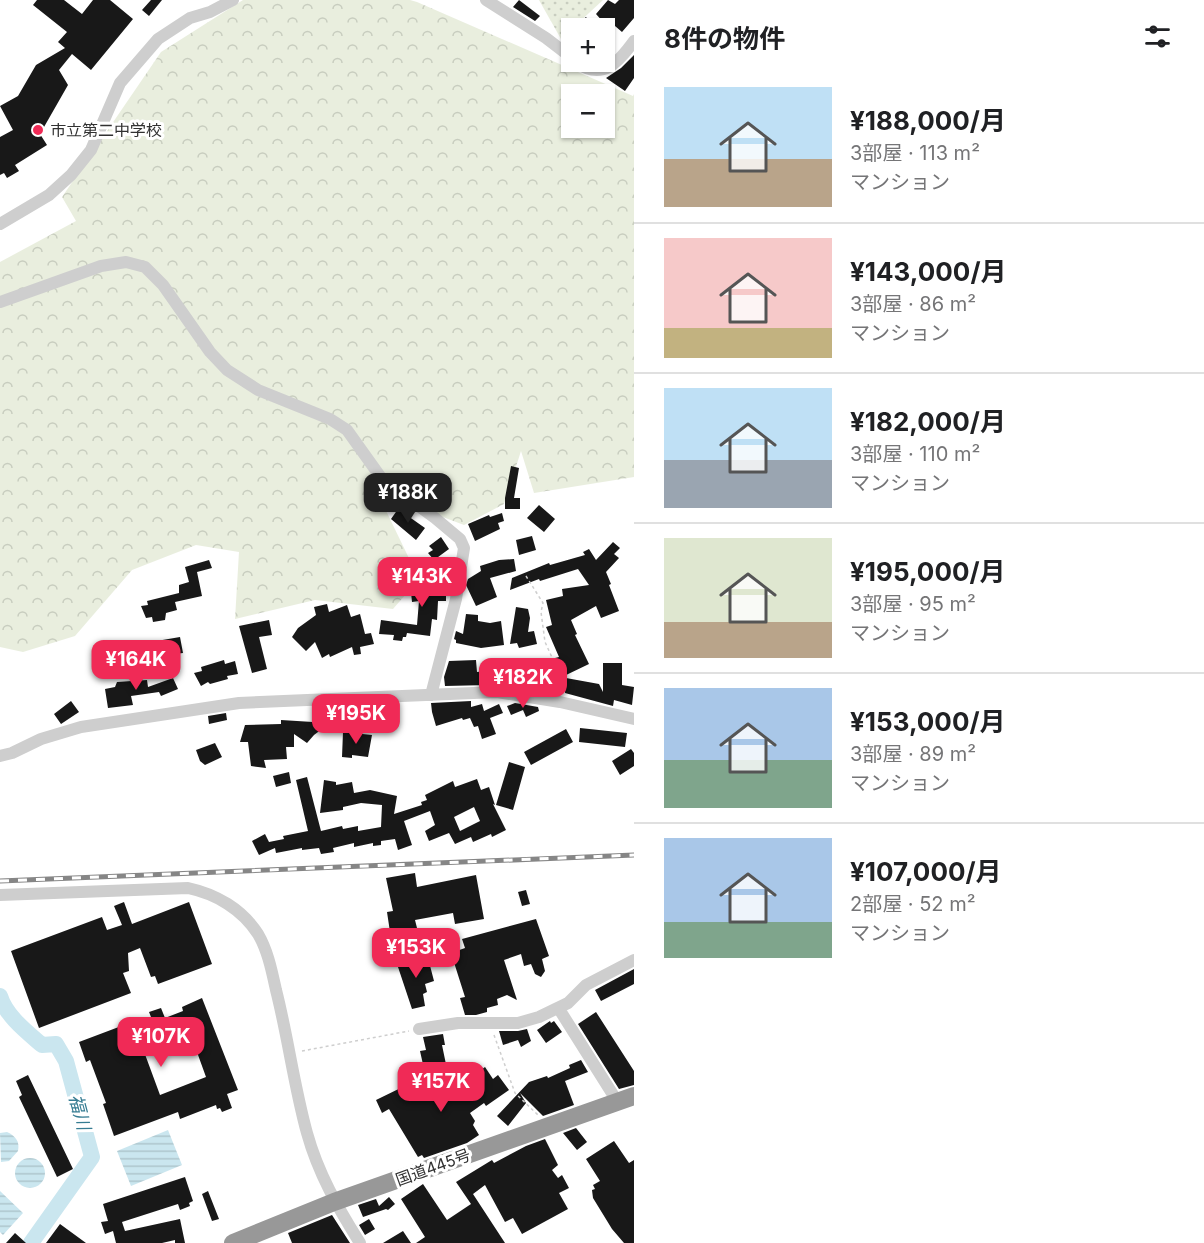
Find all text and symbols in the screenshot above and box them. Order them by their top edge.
map controls [561,18,615,138]
button: + [561,18,615,72]
icon: filters [1141,20,1174,53]
text: 8件の物件 [664,23,785,54]
button: − [561,84,615,138]
text: ¥188,000/月 [850,105,1006,136]
icon: home [712,111,784,183]
place label: 市立第二中学校 [50,120,162,140]
marker: 市立第二中学校 [31,123,45,137]
text: 3部屋 · 113 m² [850,141,980,165]
text: マンション [850,170,950,194]
text: ¥143,000/月 [850,256,1006,287]
icon: home [712,262,784,334]
text: 3部屋 · 86 m² [850,292,976,316]
text: マンション [850,321,950,345]
text: ¥182,000/月 [850,406,1006,437]
icon: home [712,412,784,484]
text: 3部屋 · 110 m² [850,442,980,466]
text: マンション [850,471,950,495]
pin: ¥188K [366,473,450,524]
text: ¥188K [378,480,438,504]
text: ¥195,000/月 [850,556,1006,587]
pin: ¥143K [380,557,464,608]
icon: home [712,562,784,634]
text: ¥143K [392,564,452,588]
text: 3部屋 · 95 m² [850,592,976,616]
text: マンション [850,621,950,645]
pin: ¥164K [94,640,178,691]
text: ¥164K [106,647,166,671]
pin: ¥182K [481,658,565,709]
text: ¥182K [493,665,553,689]
pin: ¥195K [314,694,398,745]
text: ¥195K [326,701,386,725]
text: ¥153,000/月 [850,706,1006,737]
icon: home [712,712,784,784]
text: 3部屋 · 89 m² [850,742,976,766]
text: マンション [850,771,950,795]
text: ¥107,000/月 [850,856,1002,887]
icon: home [712,862,784,934]
text: 2部屋 · 52 m² [850,892,976,916]
text: マンション [850,921,950,945]
pin: ¥153K [374,928,458,979]
text: ¥153K [386,935,446,959]
pin: ¥107K [119,1017,203,1068]
text: ¥107K [131,1024,191,1048]
pin: ¥157K [399,1062,483,1113]
text: ¥157K [412,1069,470,1093]
water label: 福川 [65,1092,95,1134]
street label: 国道445号 [393,1144,473,1190]

